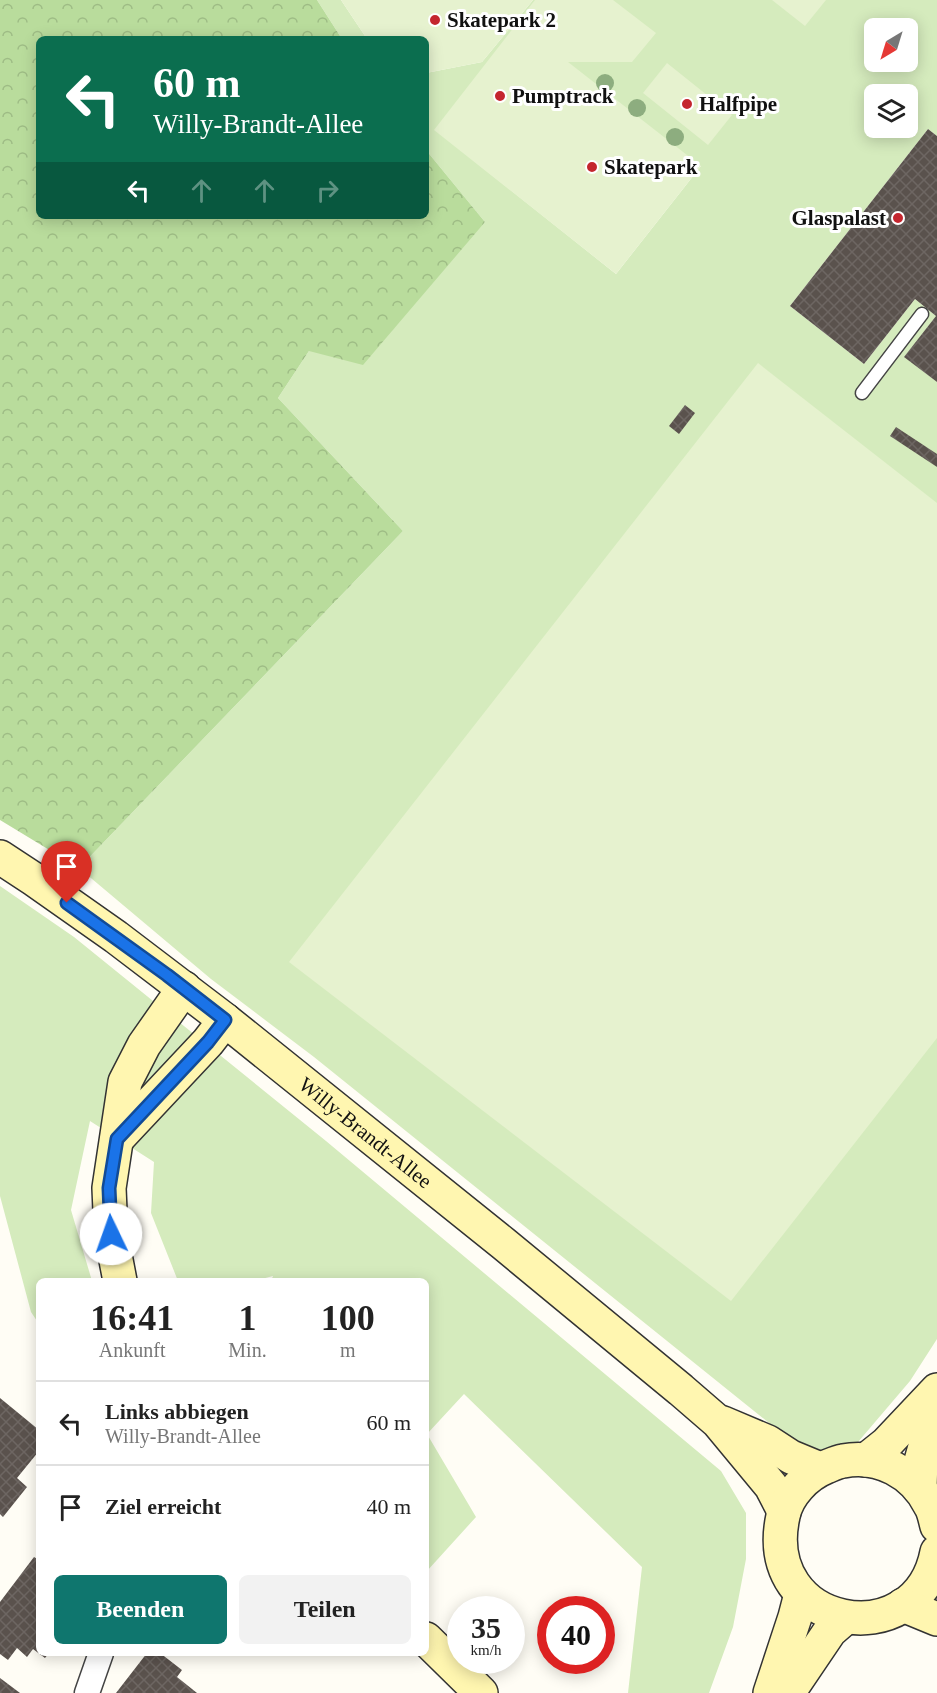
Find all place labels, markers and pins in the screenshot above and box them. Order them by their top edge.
place label: Skatepark 2 [447,8,556,32]
marker: Skatepark 2 [428,13,442,27]
place label: Pumptrack [512,84,614,108]
marker: Pumptrack [493,89,507,103]
place label: Halfpipe [699,92,777,116]
marker: Halfpipe [680,97,694,111]
place label: Skatepark [604,155,698,179]
marker: Skatepark [585,160,599,174]
place label: Glaspalast [791,206,886,230]
marker: Glaspalast [891,211,905,225]
pin [41,841,92,903]

